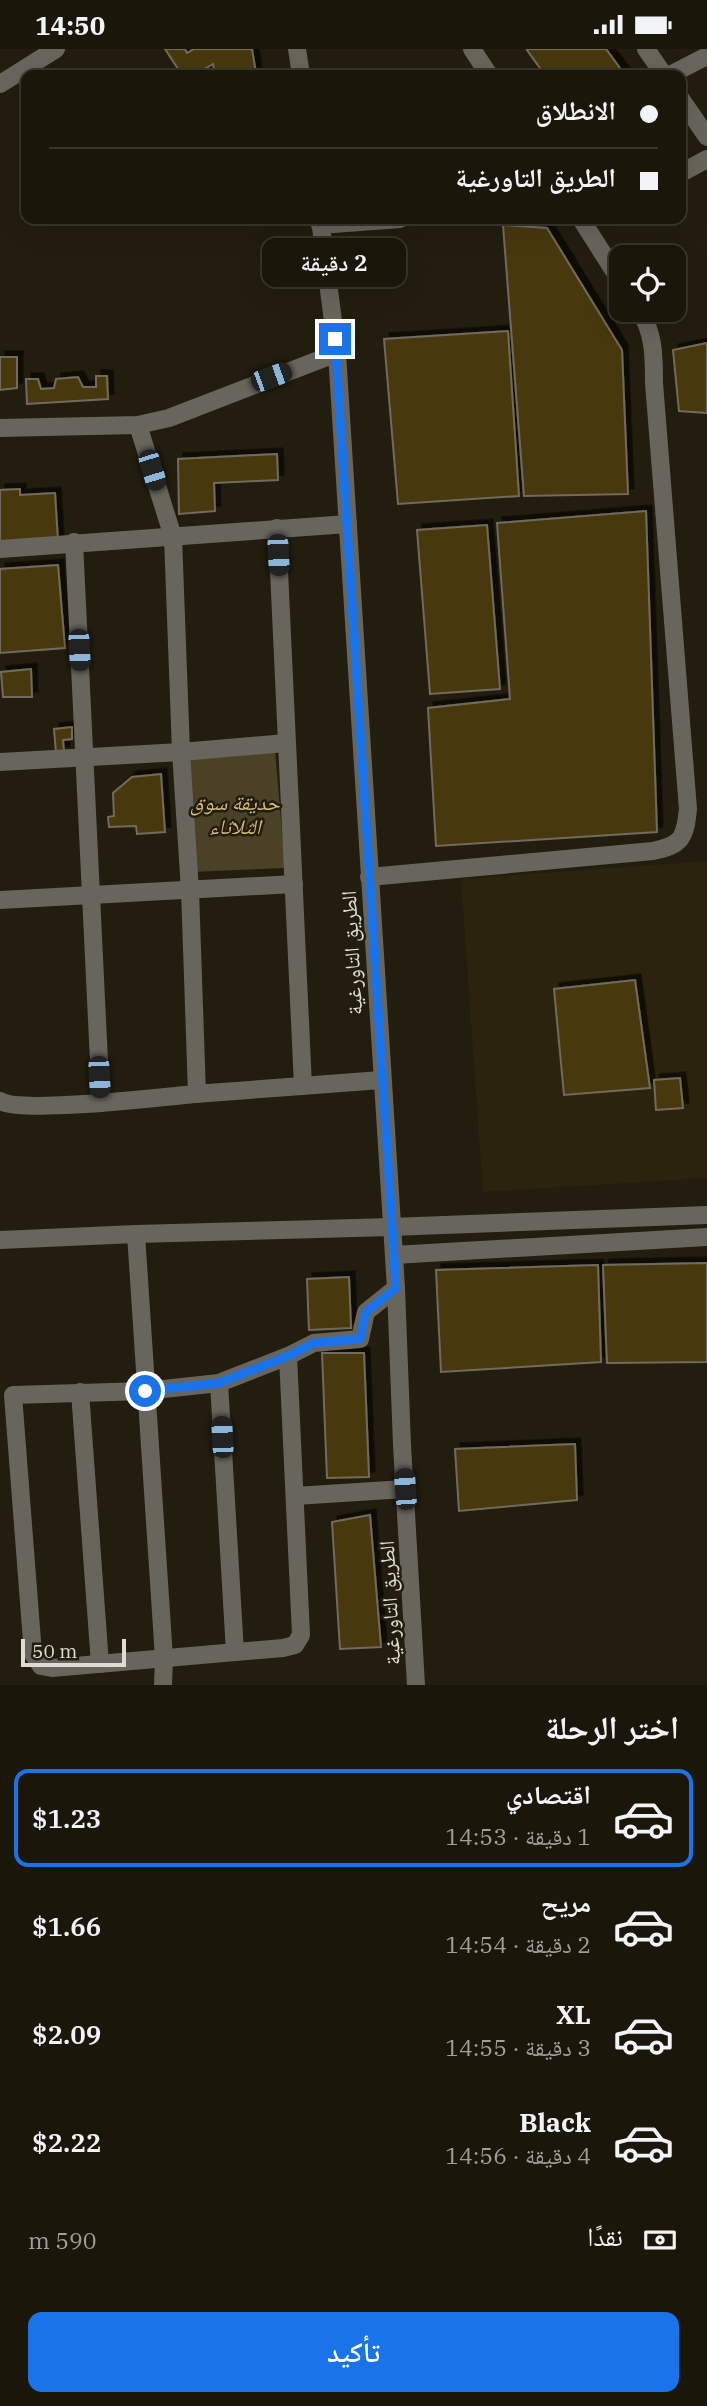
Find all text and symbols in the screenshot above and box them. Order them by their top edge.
text: 14:50 [35,8,105,42]
text: الانطلاق [536,93,616,127]
text: الطريق التاورغية [455,160,616,194]
callout: 2 دقيقة [263,237,407,287]
map controls [609,245,686,322]
button: locate [609,245,686,322]
text: 2 دقيقة [301,247,367,277]
route end [319,323,351,355]
car [248,360,295,394]
car [136,447,169,493]
car [267,533,290,577]
car [68,628,91,672]
park label: حديقة سوق الثلاثاء [190,788,281,840]
street label: الطريق التاورغية [334,890,368,1016]
car [88,1055,111,1099]
route start [129,1375,161,1407]
car [211,1415,234,1459]
car [394,1467,417,1511]
street label: الطريق التاورغية [372,1540,406,1666]
scale bar [21,1636,126,1668]
text: 50 m [32,1639,77,1663]
text: اختر الرحلة [545,1706,679,1748]
text: اقتصادي [506,1777,591,1811]
icon: car [612,1787,675,1850]
text: $1.23 [32,1801,101,1835]
text: 1 دقيقة · 14:53 [445,1821,591,1851]
text: مريح [541,1885,591,1919]
icon: car [612,1895,675,1958]
text: $1.66 [32,1909,101,1943]
text: 2 دقيقة · 14:54 [445,1929,591,1959]
text: XL [556,1997,591,2031]
icon: car [612,2003,675,2066]
text: $2.09 [32,2017,101,2051]
text: 3 دقيقة · 14:55 [445,2032,591,2062]
text: Black [519,2105,591,2139]
icon: car [612,2111,675,2174]
text: $2.22 [32,2125,101,2159]
text: 4 دقيقة · 14:56 [445,2140,591,2170]
text: نقدًا [587,2219,623,2253]
icon: cash [641,2221,679,2259]
text: 590 m [28,2225,97,2255]
button: تأكيد [28,2312,679,2392]

